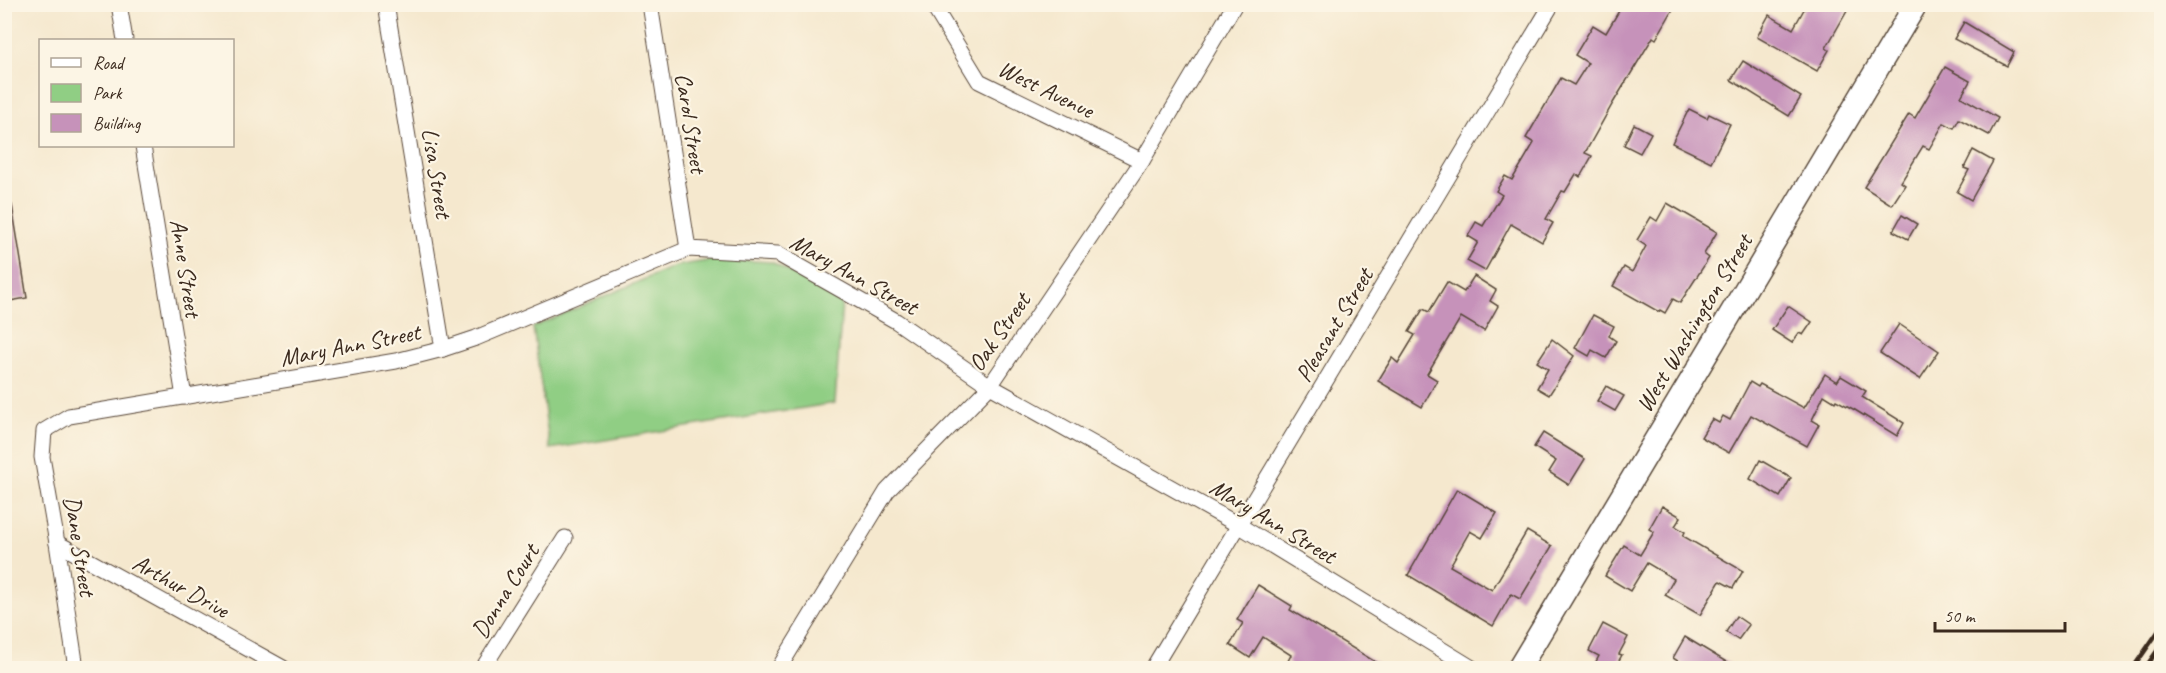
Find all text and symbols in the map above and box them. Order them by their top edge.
legend [39,39,234,147]
text: Road [93,52,126,74]
street label: West Avenue [993,53,1101,126]
street label: Carol Street [668,71,714,177]
text: Park [93,82,123,104]
text: Building [93,112,142,134]
street label: Lisa Street [415,126,459,222]
street label: Anne Street [163,217,209,321]
street label: Mary Ann Street [785,227,925,322]
street label: West Washington Street [1629,227,1760,417]
street label: Pleasant Street [1288,261,1381,387]
street label: Oak Street [961,285,1038,377]
street label: Mary Ann Street [278,316,424,373]
street label: Mary Ann Street [1205,472,1343,571]
street label: Dane Street [57,494,103,600]
street label: Donna Court [464,537,547,644]
street label: Arthur Drive [128,547,236,626]
scale bar [1935,595,2066,633]
text: 50 m [1944,605,1977,627]

